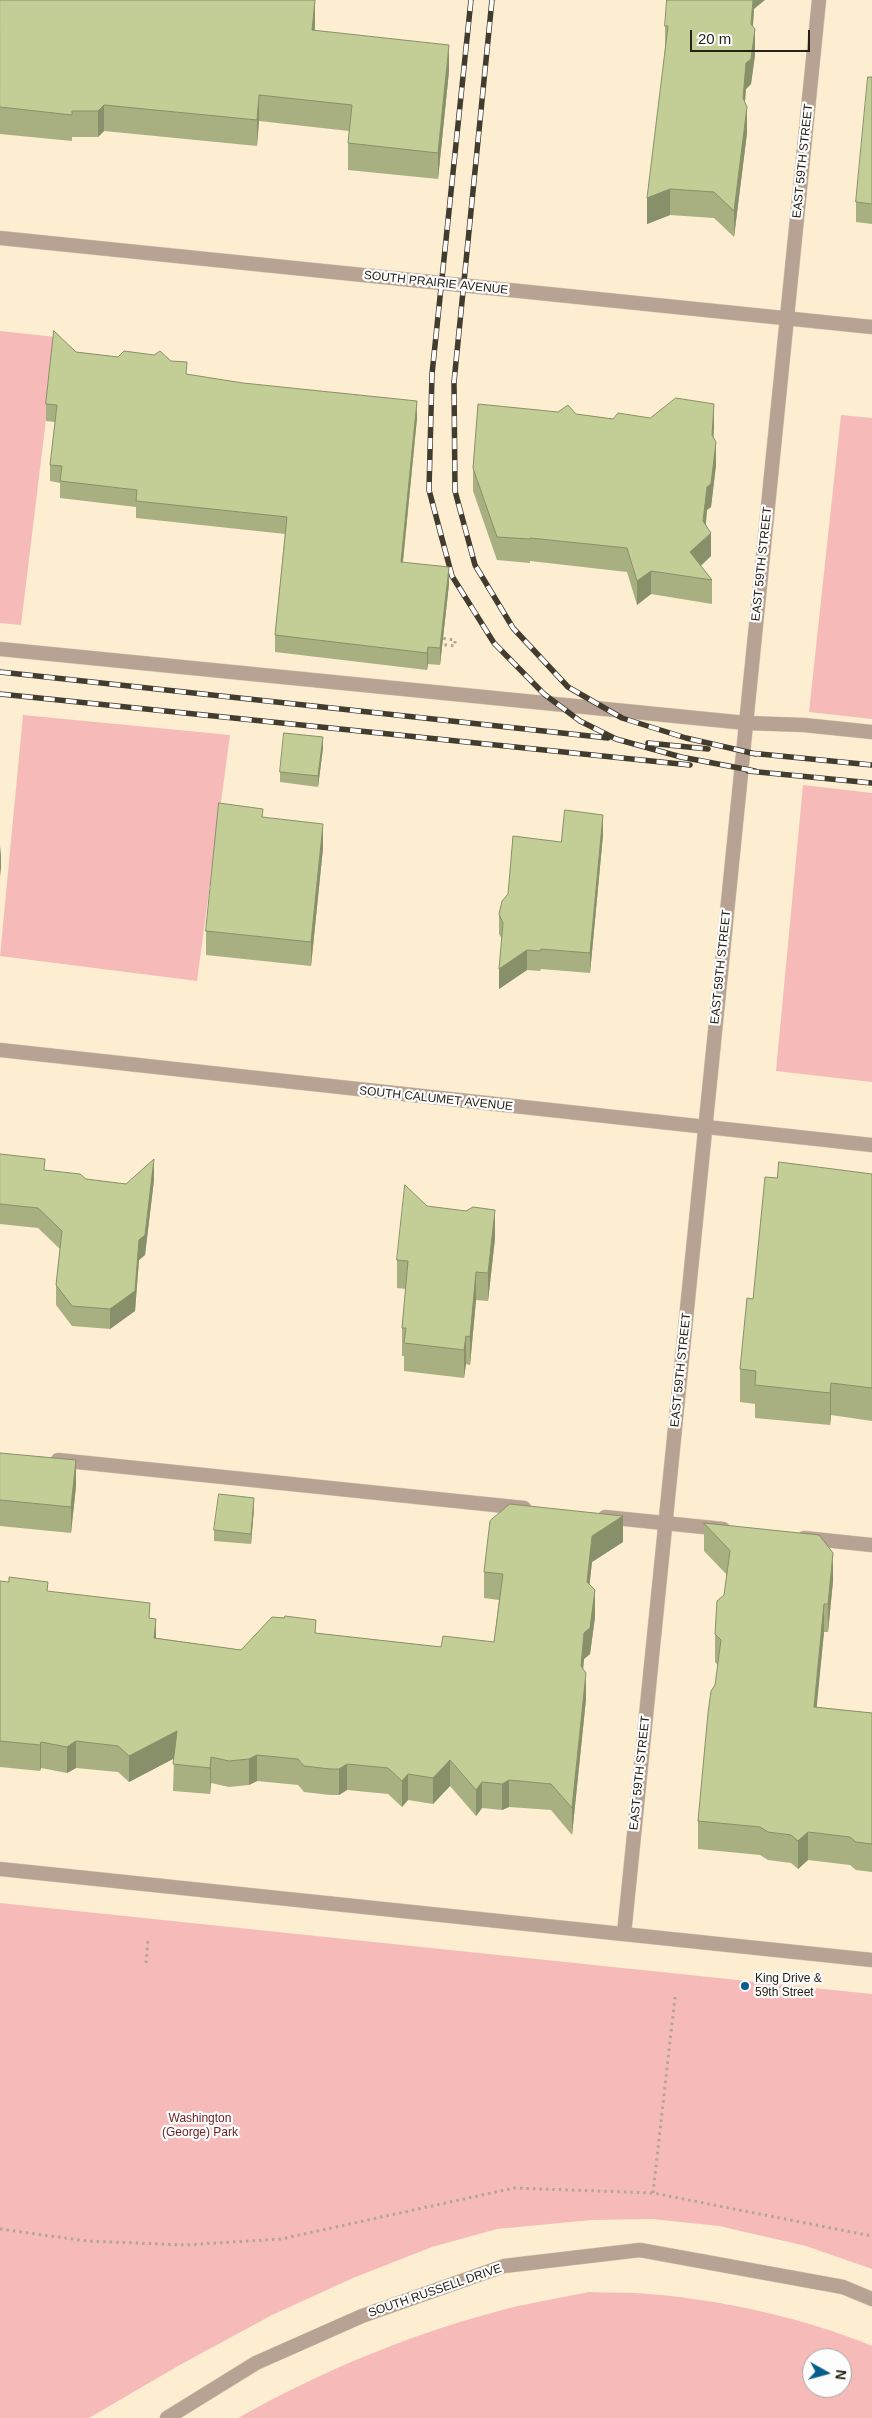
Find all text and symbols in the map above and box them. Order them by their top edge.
scale bar [692,20,812,52]
text: 20 m [698,30,731,47]
street label: EAST 59TH STREET [790,103,816,219]
street label: SOUTH PRAIRIE AVENUE [363,268,509,298]
street label: EAST 59TH STREET [749,506,775,622]
street label: EAST 59TH STREET [708,909,734,1025]
street label: SOUTH CALUMET AVENUE [358,1084,514,1114]
street label: EAST 59TH STREET [668,1312,694,1428]
street label: EAST 59TH STREET [627,1715,653,1831]
place label: King Drive & 59th Street [755,1972,822,2000]
marker: King Drive & 59th Street [739,1980,751,1992]
park label: Washington (George) Park [162,2112,238,2140]
street label: SOUTH RUSSELL DRIVE [366,2261,504,2321]
north arrow [802,2348,852,2398]
text: N [832,2369,849,2381]

